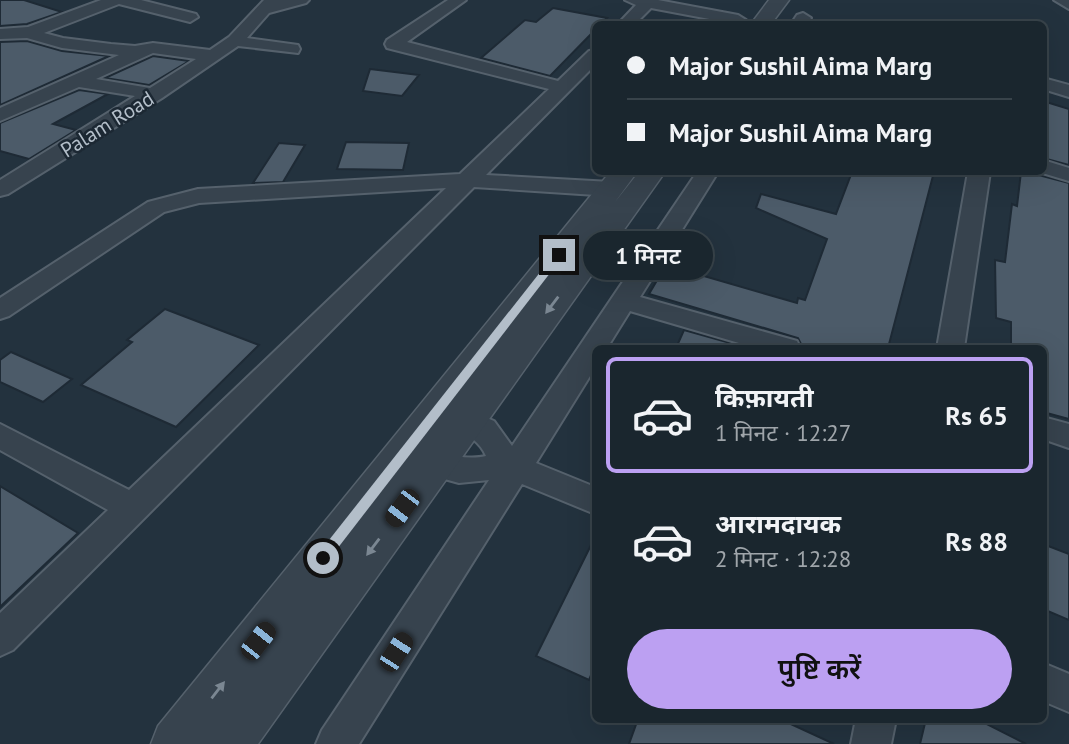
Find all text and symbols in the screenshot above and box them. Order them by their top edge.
text: Major Sushil Aima Marg [669,49,932,82]
street label: Palam Road [55,85,159,163]
text: Major Sushil Aima Marg [669,116,932,149]
callout: 1 मिनट [584,230,713,280]
route end [543,239,575,271]
text: 1 मिनट [615,241,681,270]
one-way arrow [545,296,559,314]
text: किफ़ायती [715,381,814,414]
icon: car [631,384,694,447]
text: Rs 65 [945,399,1008,432]
text: 1 मिनट · 12:27 [715,418,851,447]
car [381,485,424,531]
text: आरामदायक [715,507,841,540]
icon: car [631,510,694,573]
text: Rs 88 [945,525,1008,558]
one-way arrow [367,538,381,556]
route start [307,542,339,574]
text: 2 मिनट · 12:28 [715,544,851,573]
car [237,618,280,664]
car [376,629,417,675]
button: पुष्टि करें [627,629,1012,709]
one-way arrow [211,682,226,700]

